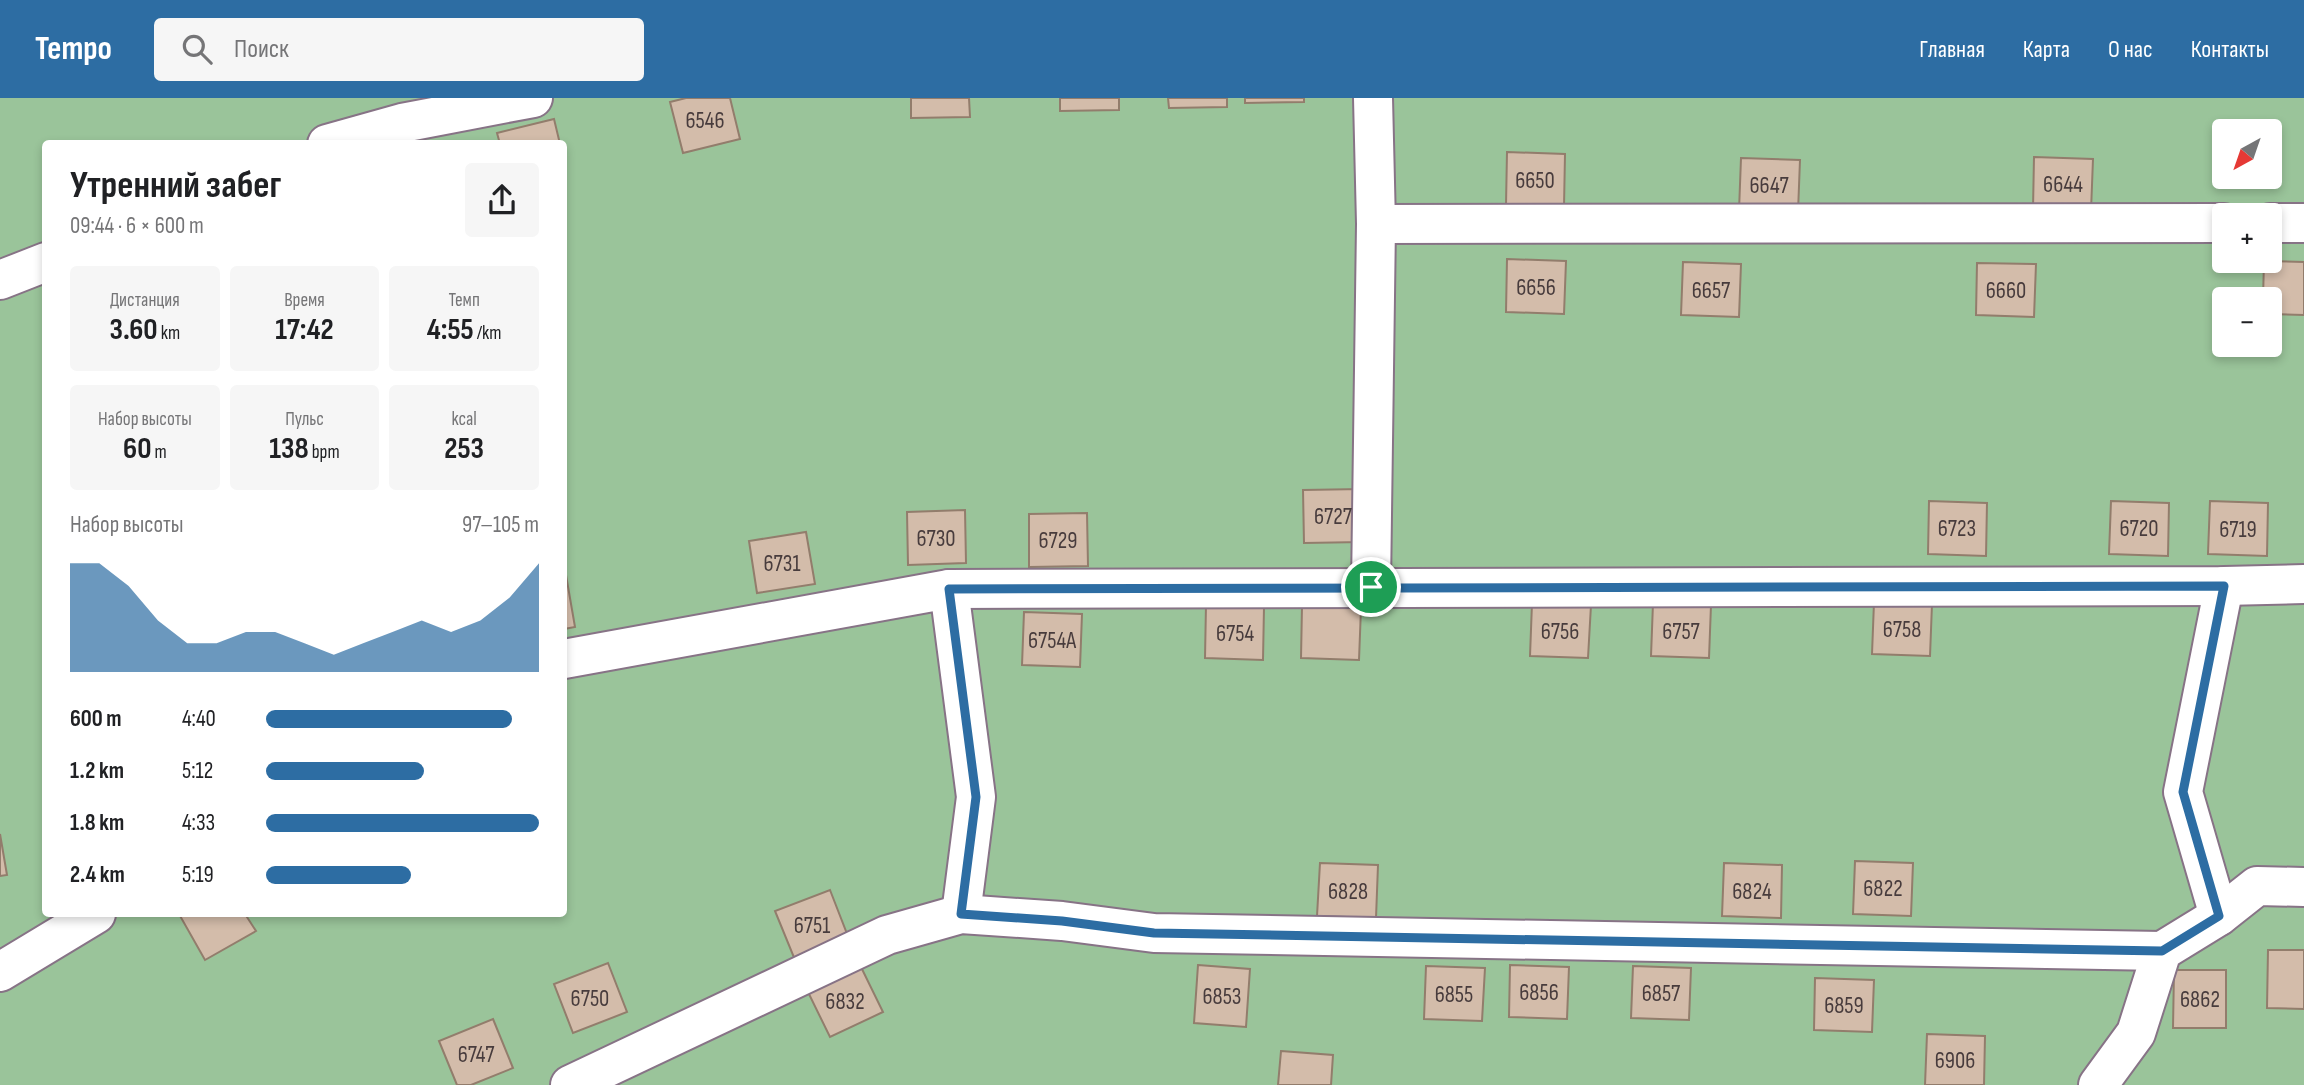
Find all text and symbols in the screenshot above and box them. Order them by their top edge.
search box [154,18,644,81]
text: Tempo [35,29,112,69]
icon: search [178,30,216,68]
text: Поиск [234,34,289,65]
text: Главная [1919,35,1985,64]
text: Карта [2023,35,2070,64]
text: О нас [2108,35,2153,64]
text: Контакты [2191,35,2269,64]
house number: 6546 [685,107,725,135]
north arrow [2212,119,2282,189]
map controls [2212,119,2282,357]
text: Утренний забег [70,163,281,208]
button: share [465,163,539,237]
house number: 6650 [1515,167,1555,195]
house number: 6644 [2043,171,2083,199]
house number: 6647 [1749,172,1789,200]
button: + [2212,203,2282,273]
text: 09:44 · 6 × 600 m [70,212,204,240]
house number: 6656 [1516,274,1556,302]
house number: 6657 [1692,277,1730,305]
house number: 6660 [1986,277,2026,305]
button: − [2212,287,2282,357]
text: Дистанция [110,289,180,312]
text: Время [284,289,325,312]
text: Темп [449,289,480,312]
text: 3.60 [110,312,158,348]
text: 17:42 [275,312,334,348]
text: 4:55 [427,312,474,348]
text: km [158,322,180,345]
text: /km [474,322,502,345]
text: Набор высоты [98,408,192,431]
text: Пульс [285,408,324,431]
text: kcal [452,408,477,431]
text: 60 [123,431,151,467]
text: 138 [269,431,309,467]
text: 253 [444,431,484,467]
text: m [151,441,167,464]
text: bpm [309,441,340,464]
house number: 6727 [1314,503,1352,531]
text: Набор высоты [70,511,183,539]
text: 97–105 m [462,511,539,539]
house number: 6723 [1938,515,1976,543]
house number: 6720 [2120,515,2159,543]
house number: 6719 [2219,516,2257,544]
house number: 6730 [916,525,956,553]
house number: 6729 [1039,527,1077,555]
house number: 6731 [764,550,800,578]
pin [1341,557,1401,617]
icon: arrive [1352,568,1390,606]
house number: 6758 [1883,616,1921,644]
house number: 6756 [1541,618,1579,646]
house number: 6757 [1662,618,1700,646]
house number: 6754 [1216,620,1254,648]
house number: 6754А [1028,627,1076,655]
text: 600 m [70,705,122,733]
text: 4:40 [182,705,216,733]
text: 1.2 km [70,757,124,785]
text: 5:12 [182,757,213,785]
text: 1.8 km [70,809,124,837]
text: 4:33 [182,809,215,837]
text: 2.4 km [70,861,125,889]
text: 5:19 [182,861,214,889]
house number: 6822 [1863,875,1903,903]
house number: 6828 [1328,878,1368,906]
house number: 6824 [1732,878,1772,906]
house number: 6751 [794,912,830,940]
house number: 6856 [1519,979,1559,1007]
house number: 6857 [1642,980,1680,1008]
house number: 6855 [1435,981,1473,1009]
house number: 6853 [1202,983,1242,1011]
house number: 6750 [571,985,609,1013]
house number: 6862 [2180,986,2220,1014]
house number: 6832 [825,988,865,1016]
house number: 6859 [1824,992,1864,1020]
house number: 6747 [458,1041,494,1069]
house number: 6906 [1935,1047,1975,1075]

